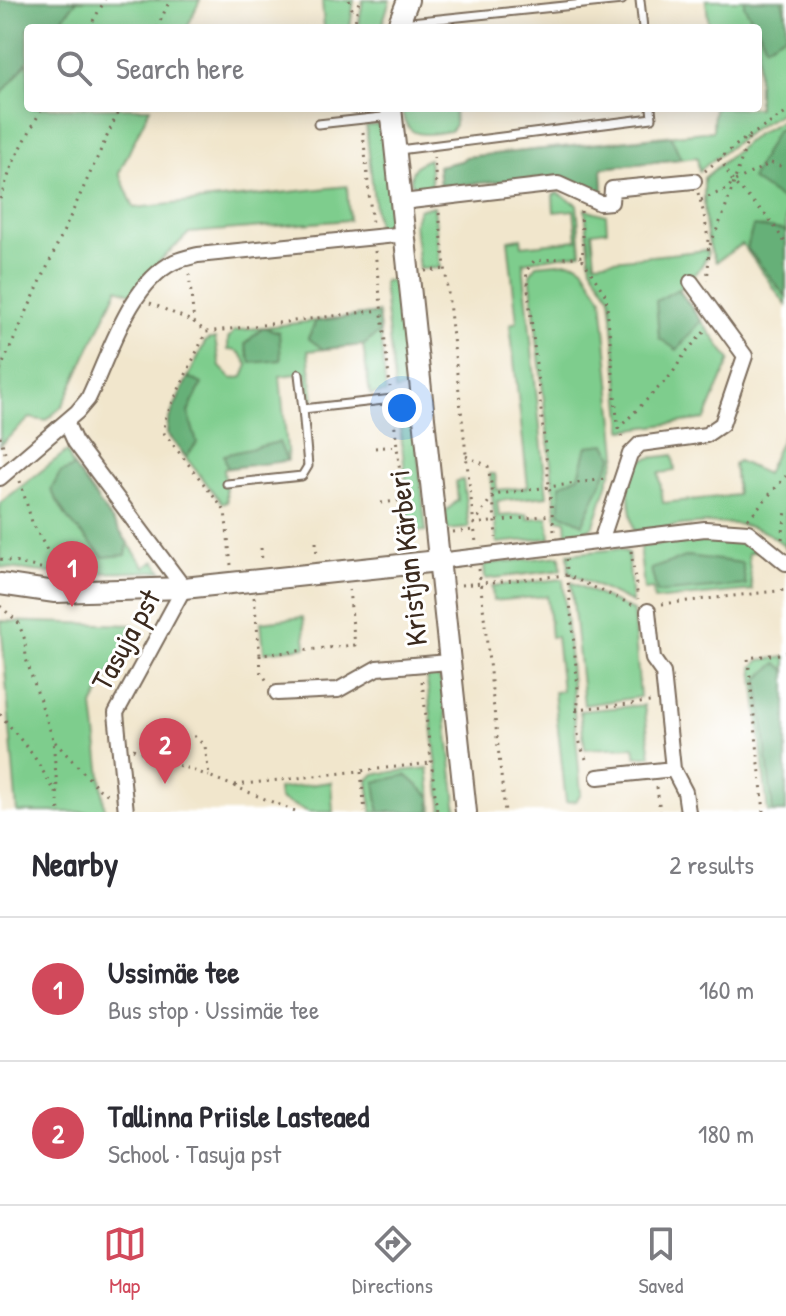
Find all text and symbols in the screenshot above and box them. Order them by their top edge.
search box [24,24,762,112]
icon: search [52,46,96,90]
text: Search here [116,48,244,88]
your location [382,388,422,428]
street label: Kristjan Kärberi [378,468,436,648]
pin: 1 [46,541,98,607]
street label: Tasuja pst [81,581,170,697]
pin: 2 [139,718,191,784]
text: Nearby [32,841,118,887]
text: 2 results [669,847,754,882]
text: Ussimäe tee [108,952,240,992]
text: 1 [53,972,63,1007]
text: 160 m [699,972,754,1007]
text: Bus stop · Ussimäe tee [108,992,319,1027]
text: Tallinna Priisle Lasteaed [108,1096,369,1136]
text: 2 [52,1116,64,1151]
text: 180 m [698,1116,754,1151]
text: School · Tasuja pst [108,1136,281,1171]
tab: Map [103,1222,147,1300]
tab: Directions [352,1222,433,1300]
tab: Saved [638,1222,683,1300]

